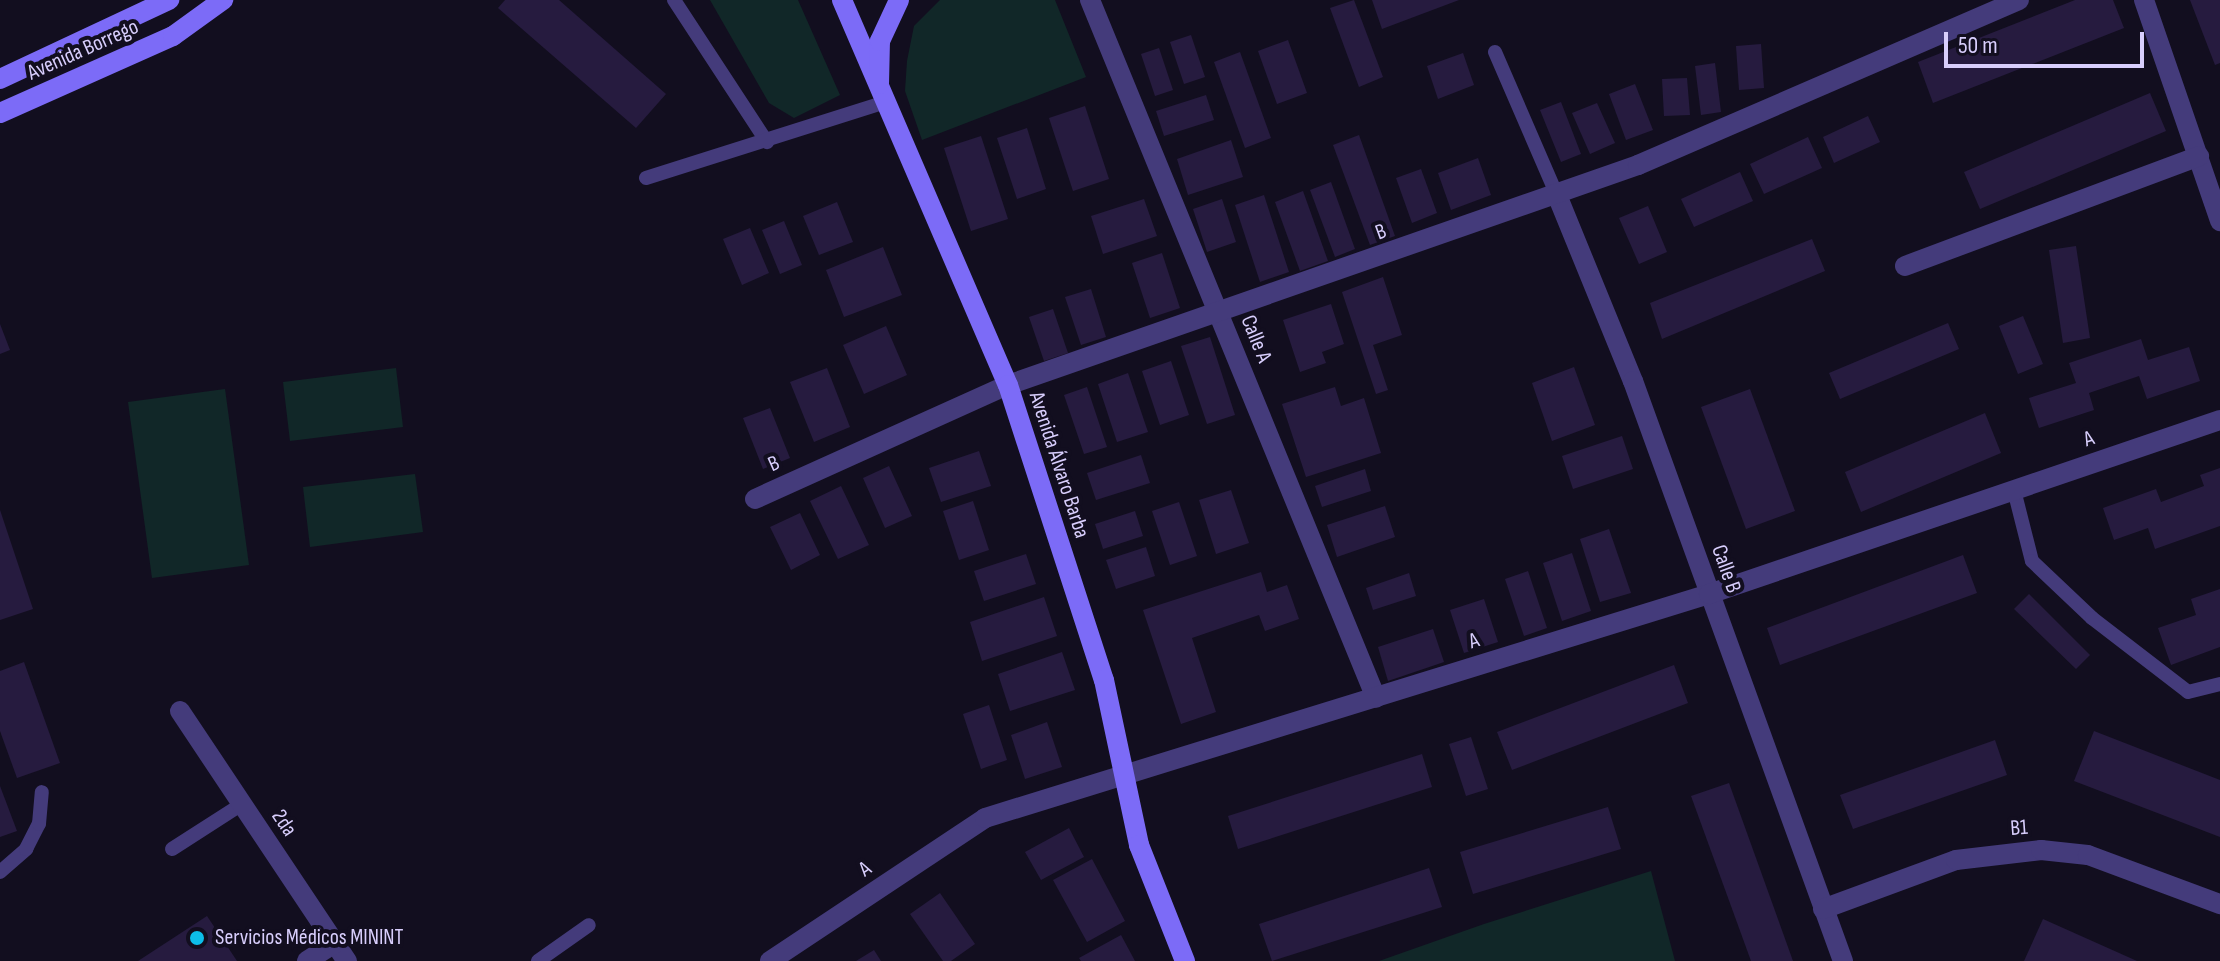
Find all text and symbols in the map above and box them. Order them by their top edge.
street label: Avenida Borrego [23,14,143,86]
scale bar [1948,16,2148,66]
text: 50 m [1958,31,1998,60]
street label: B [1372,218,1390,246]
street label: Calle A [1235,311,1277,367]
street label: Avenida Álvaro Barba [1023,389,1095,541]
street label: A [2080,425,2098,453]
street label: B [764,450,784,478]
street label: Calle B [1705,541,1747,597]
street label: A [1465,627,1483,655]
street label: 2da [266,805,302,841]
street label: B1 [2009,814,2029,842]
street label: A [854,855,876,883]
place label: Servicios Médicos MININT [215,925,404,951]
marker: Servicios Médicos MININT [186,927,208,949]

